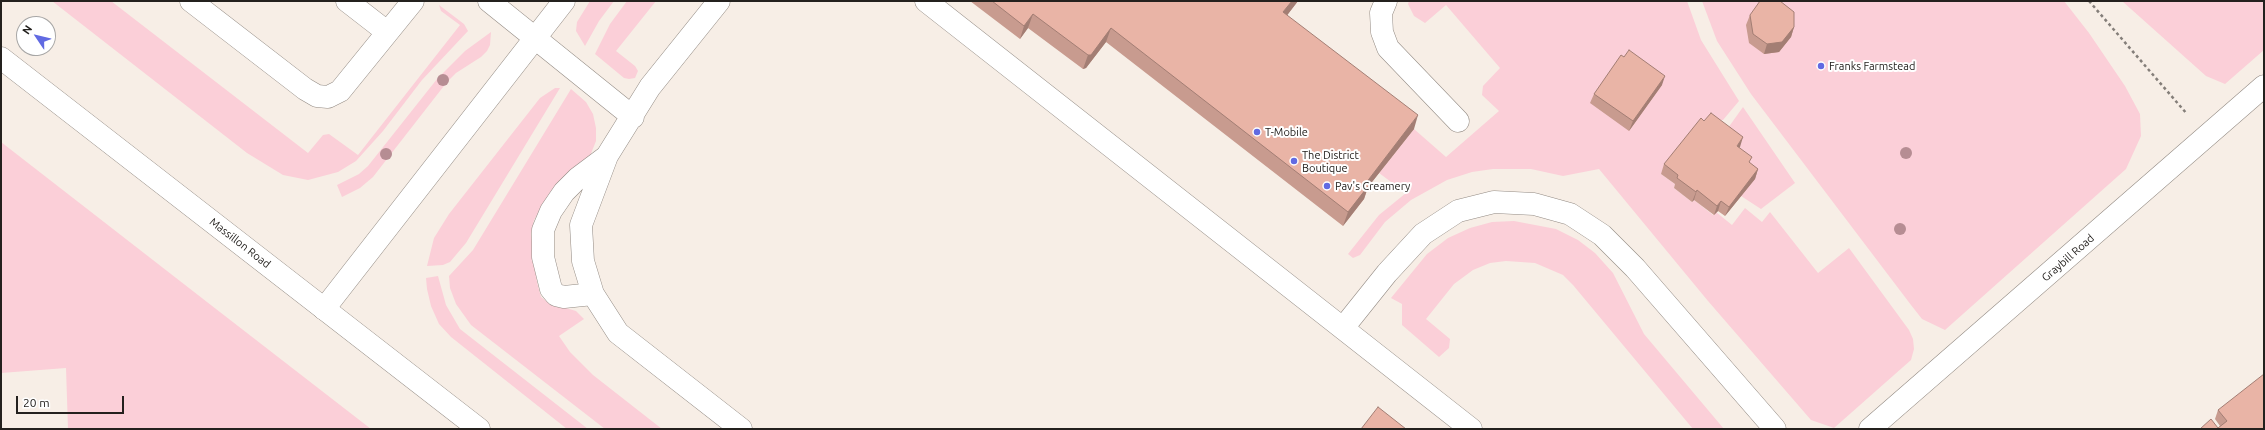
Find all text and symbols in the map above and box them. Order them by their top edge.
north arrow [16,16,56,56]
text: N [20,23,34,36]
place label: Franks Farmstead [1829,59,1915,73]
marker: Franks Farmstead [1816,61,1826,71]
place label: T-Mobile [1265,125,1308,139]
marker: T-Mobile [1252,127,1262,137]
place label: The District Boutique [1302,148,1359,174]
marker: The District Boutique [1289,156,1299,166]
place label: Pav's Creamery [1335,179,1410,193]
marker: Pav's Creamery [1322,181,1332,191]
street label: Massillon Road [207,215,273,271]
street label: Graybill Road [2039,232,2097,284]
scale bar [18,388,126,414]
text: 20 m [23,396,50,409]

